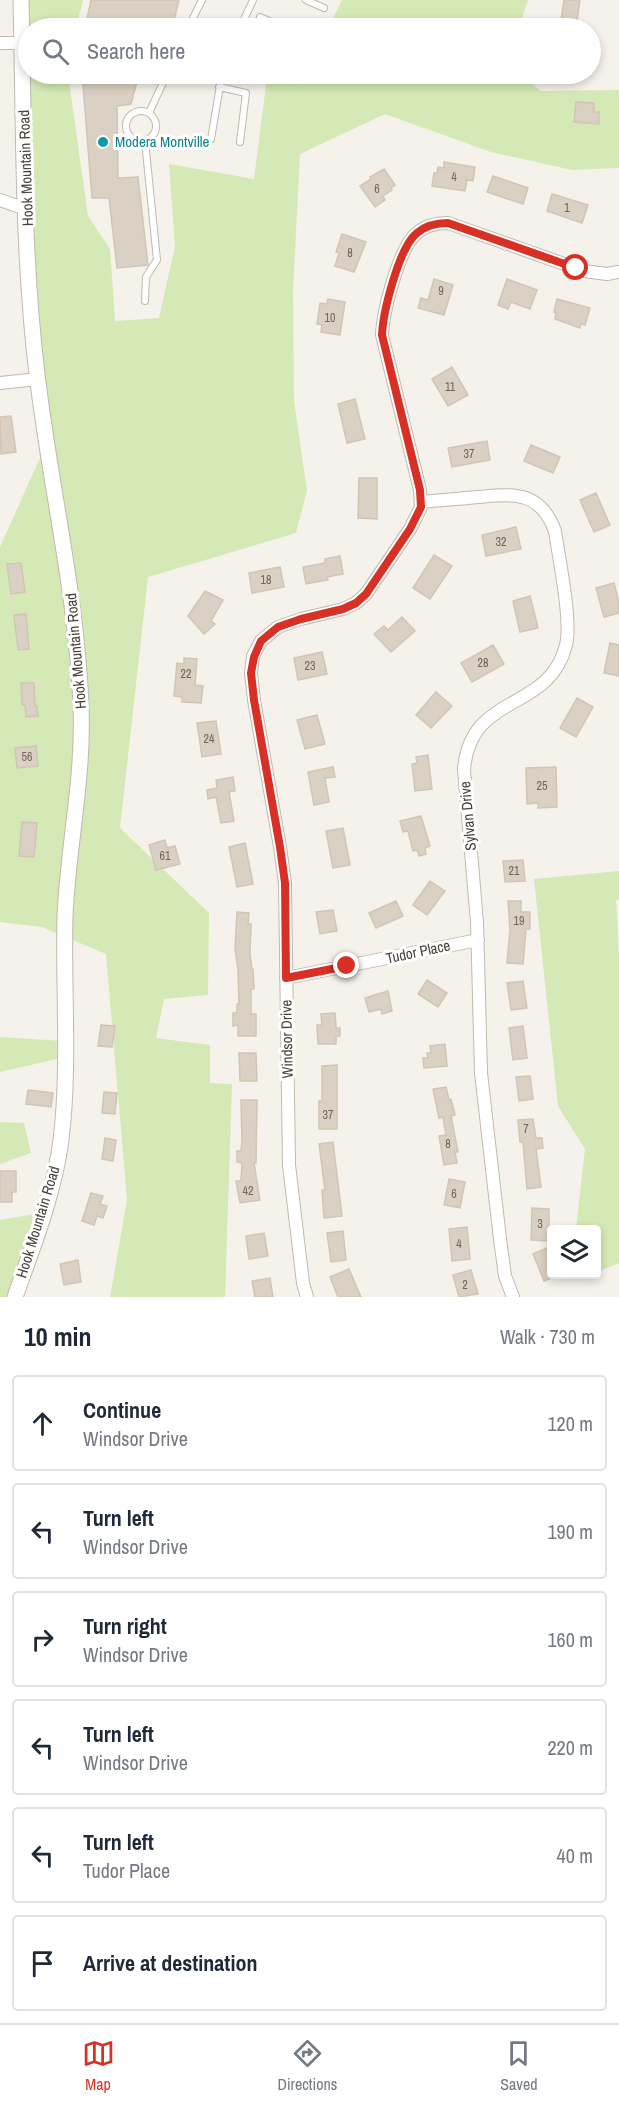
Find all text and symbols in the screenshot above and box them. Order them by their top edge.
search box [18,18,601,84]
icon: search [39,35,72,68]
text: Search here [87,36,185,66]
street label: Hook Mountain Road [13,110,38,226]
place label: Modera Montville [115,131,209,152]
marker: Modera Montville [96,135,110,149]
house number: 4 [451,169,457,185]
house number: 6 [374,181,380,197]
house number: 1 [564,200,570,216]
house number: 8 [347,245,353,261]
route start [562,254,588,280]
house number: 9 [438,283,444,299]
house number: 10 [325,310,335,326]
house number: 11 [445,379,456,395]
house number: 37 [464,446,475,462]
house number: 32 [496,534,506,550]
house number: 18 [261,572,271,588]
street label: Hook Mountain Road [60,592,91,710]
house number: 28 [478,655,488,671]
house number: 23 [305,658,315,674]
house number: 22 [181,666,191,682]
house number: 24 [204,731,215,747]
house number: 56 [22,749,32,765]
house number: 25 [537,778,548,794]
street label: Sylvan Drive [454,780,481,852]
house number: 61 [160,848,171,864]
house number: 21 [509,863,520,879]
house number: 19 [514,913,524,929]
street label: Tudor Place [384,934,452,969]
route end [333,952,359,978]
street label: Windsor Drive [275,999,298,1078]
house number: 37 [323,1107,334,1123]
house number: 7 [523,1121,529,1137]
house number: 8 [445,1136,451,1152]
street label: Hook Mountain Road [10,1163,65,1281]
house number: 42 [243,1183,253,1199]
house number: 6 [451,1186,457,1202]
house number: 3 [537,1216,543,1232]
map controls [547,1225,601,1279]
button: layers [547,1225,601,1279]
house number: 4 [456,1236,462,1252]
house number: 2 [462,1277,468,1293]
text: 10 min [24,1319,92,1354]
text: Walk · 730 m [500,1323,595,1350]
text: Continue [83,1395,161,1425]
icon: ahead [26,1407,59,1440]
text: 120 m [547,1410,593,1437]
text: Windsor Drive [83,1425,188,1452]
text: Turn left [83,1503,154,1533]
icon: left [26,1515,59,1548]
text: 190 m [547,1518,593,1545]
text: Windsor Drive [83,1533,188,1560]
text: Turn right [83,1611,167,1641]
icon: right [26,1623,59,1656]
text: 160 m [547,1626,593,1653]
text: Windsor Drive [83,1641,188,1668]
text: Turn left [83,1719,154,1749]
icon: left [26,1731,59,1764]
text: 220 m [547,1734,593,1761]
text: Windsor Drive [83,1749,188,1776]
text: Turn left [83,1827,154,1857]
icon: left [26,1839,59,1872]
text: 40 m [557,1842,593,1869]
text: Tudor Place [83,1857,170,1884]
icon: arrive [26,1947,59,1980]
text: Arrive at destination [83,1948,257,1978]
tab: Map [82,2037,115,2095]
tab: Directions [278,2037,337,2095]
tab: Saved [500,2037,538,2095]

